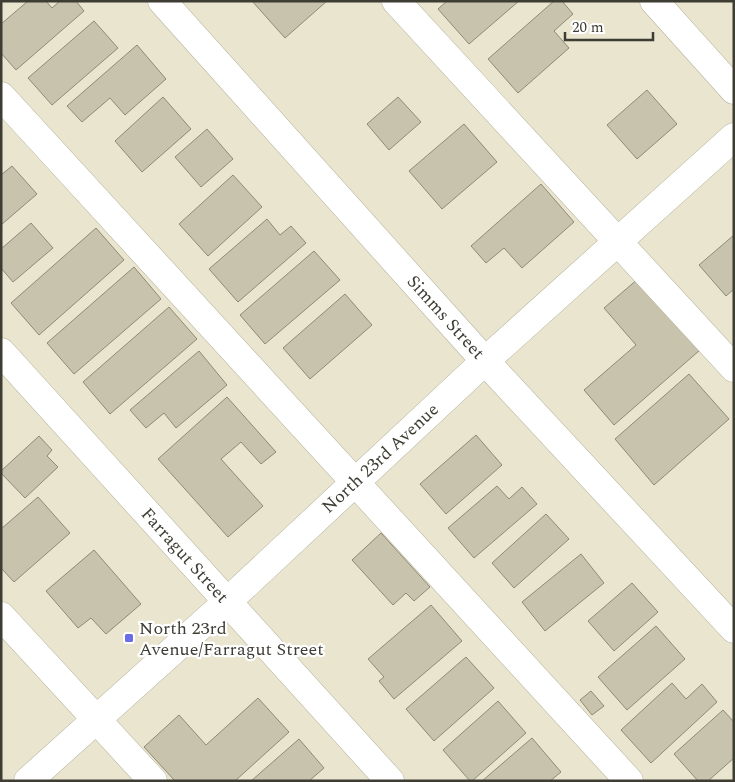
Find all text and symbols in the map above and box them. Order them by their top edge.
scale bar [565,10,652,42]
text: 20 m [572,16,604,39]
street label: Simms Street [400,269,491,366]
street label: North 23rd Avenue [316,397,445,520]
street label: Farragut Street [134,501,235,609]
place label: North 23rd Avenue/Farragut Street [139,615,324,663]
marker: North 23rd Avenue/Farragut Street [123,632,135,644]

